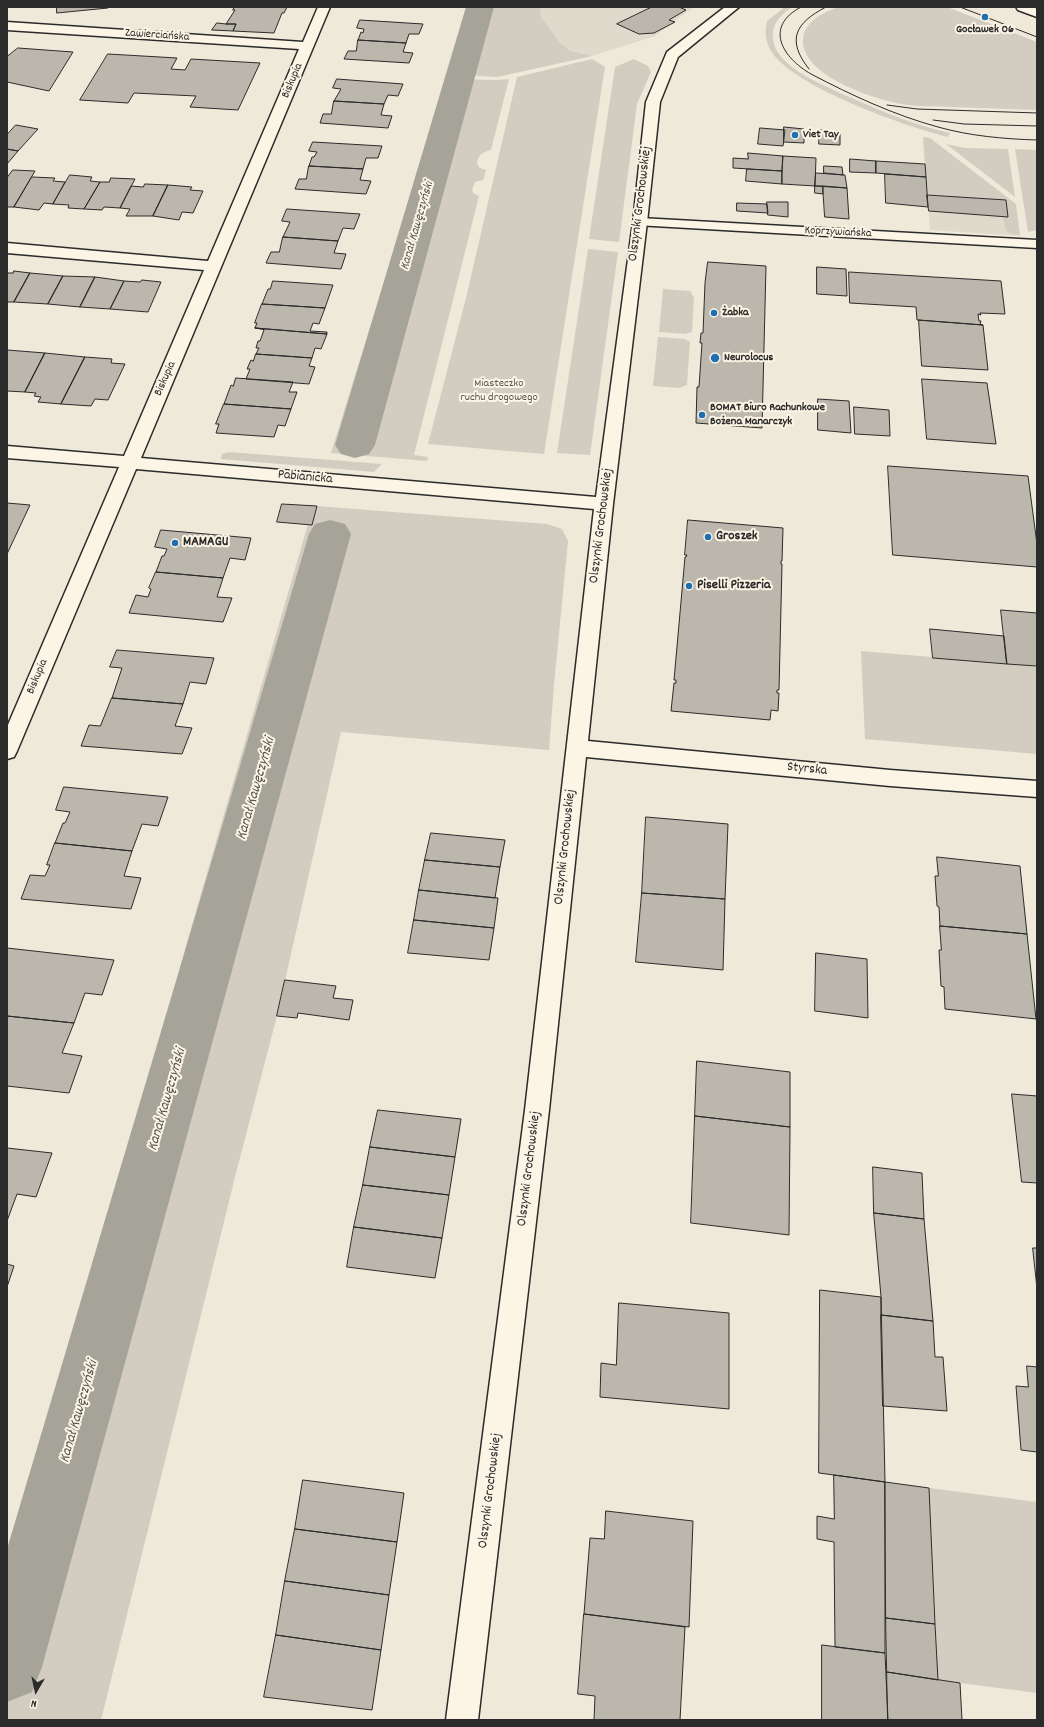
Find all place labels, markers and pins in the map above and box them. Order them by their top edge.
marker: Gocławek 06 [980,12,990,22]
place label: Gocławek 06 [956,23,1014,37]
place label: Viet Tay [803,128,839,142]
marker: Viet Tay [790,130,800,140]
place label: Żabka [722,306,749,320]
marker: Żabka [709,308,719,318]
place label: Neurolocus [724,351,773,365]
marker: Neurolocus [709,352,721,364]
place label: BOMAT Biuro Rachunkowe Bożena Manarczyk [710,401,825,429]
marker: BOMAT Biuro Rachunkowe Bożena Manarczyk [697,410,707,420]
place label: Groszek [716,529,758,545]
marker: Groszek [703,532,713,542]
place label: MAMAGU [183,535,229,551]
marker: MAMAGU [170,538,180,548]
place label: Piselli Pizzeria [697,578,770,594]
marker: Piselli Pizzeria [684,581,694,591]

